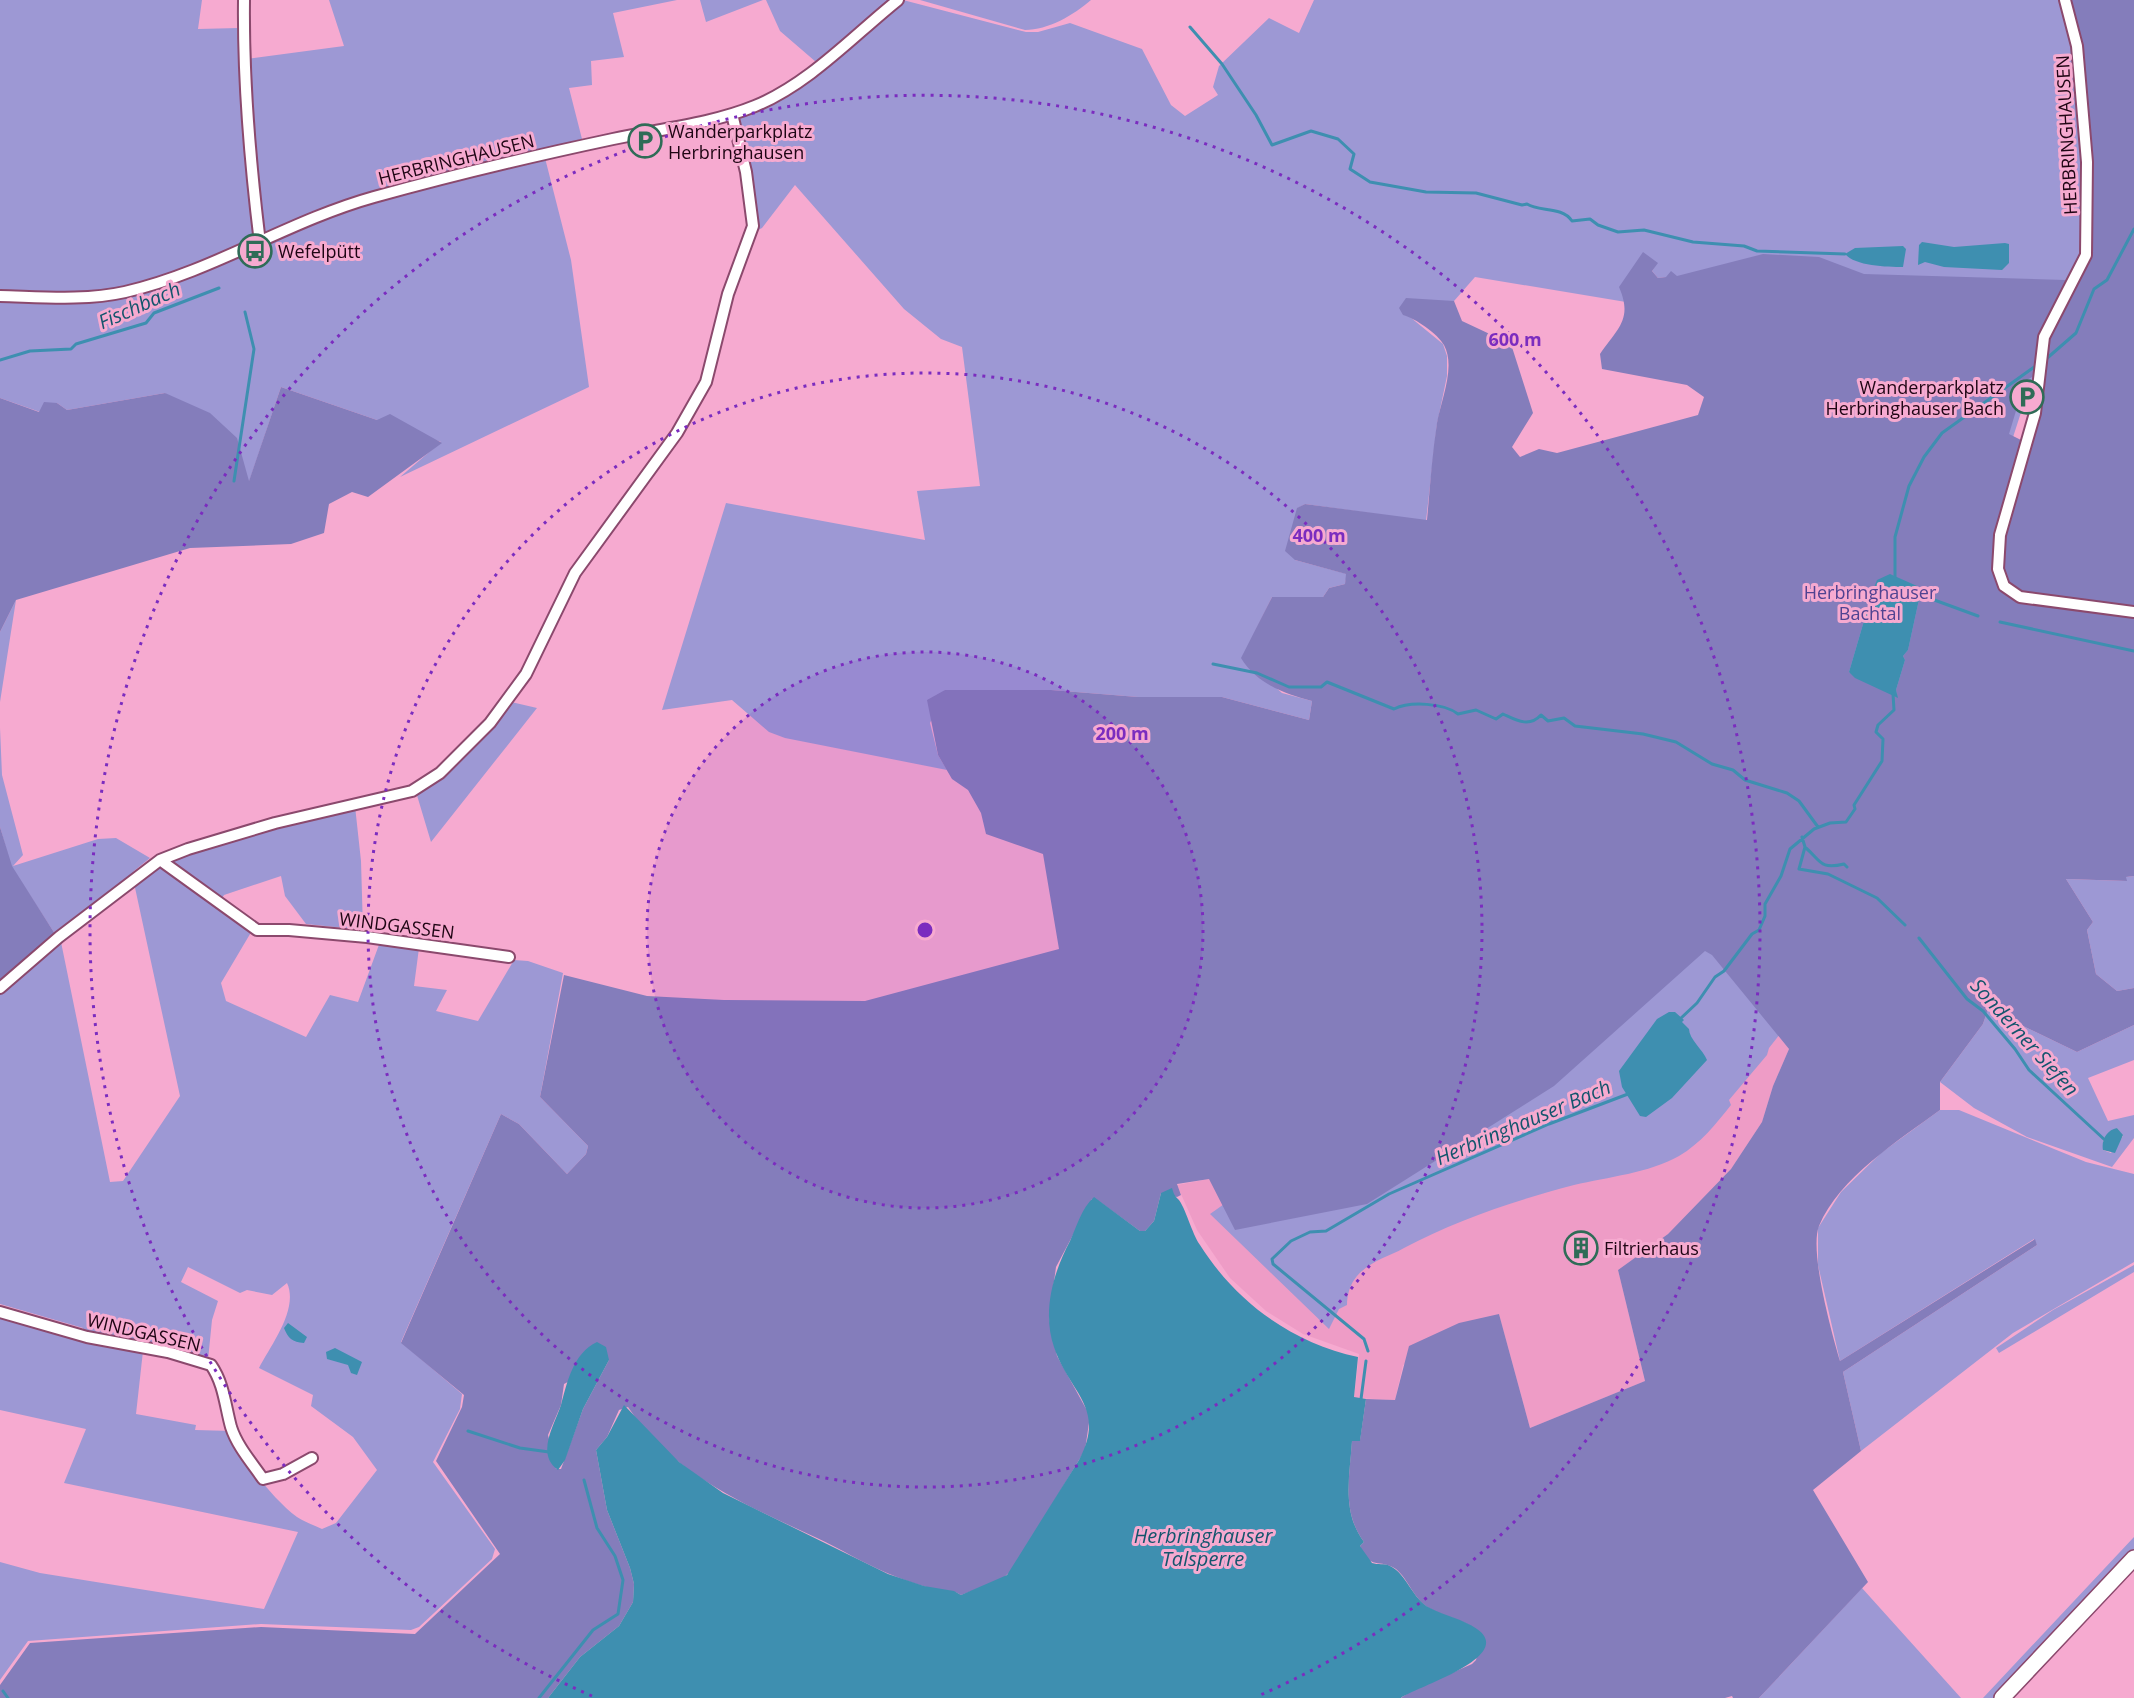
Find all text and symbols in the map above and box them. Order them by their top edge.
street label: HERBRINGHAUSEN [2050,54,2082,216]
place label: Wanderparkplatz Herbringhausen [668,119,812,164]
parking icon: Wanderparkplatz Herbringhausen [627,123,663,159]
street label: HERBRINGHAUSEN [375,128,537,190]
bus stop icon: Wefelpütt [237,233,273,269]
place label: Wefelpütt [278,239,360,263]
water label: Fischbach [94,275,184,335]
text: 600 m [1488,327,1542,351]
place label: Wanderparkplatz Herbringhauser Bach [1825,375,2004,420]
parking icon: Wanderparkplatz Herbringhauser Bach [2009,379,2045,415]
text: 400 m [1292,523,1346,547]
park label: Herbringhauser Bachtal [1804,580,1937,625]
text: 200 m [1095,721,1149,745]
street label: WINDGASSEN [338,906,456,944]
centre of rings [915,920,935,940]
water label: Sonderner Siefen [1965,972,2085,1102]
water label: Herbringhauser Bach [1431,1073,1615,1171]
building icon: Filtrierhaus [1563,1230,1599,1266]
place label: Filtrierhaus [1604,1236,1699,1260]
street label: WINDGASSEN [85,1307,203,1357]
water label: Herbringhauser Talsperre [1134,1522,1273,1572]

